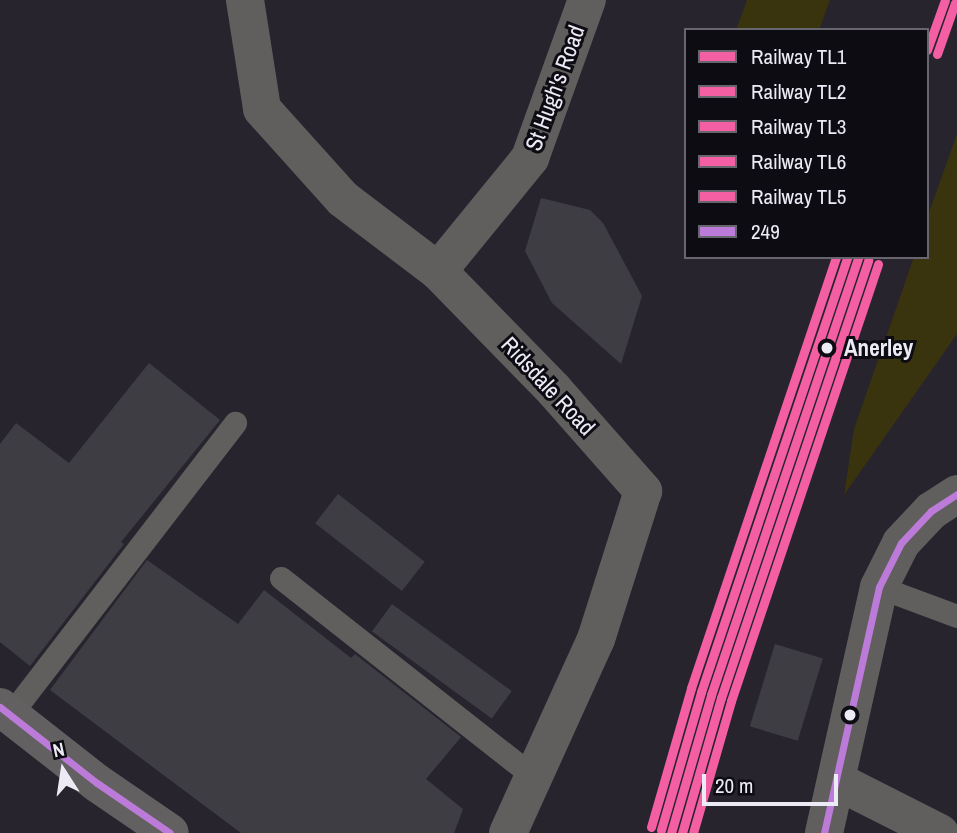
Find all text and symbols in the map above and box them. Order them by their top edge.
street label: St Hugh's Road [520,21,590,155]
legend [684,28,929,259]
text: Railway TL1 [751,42,846,71]
text: Railway TL2 [751,77,846,106]
text: Railway TL3 [751,112,846,141]
text: Railway TL6 [751,147,846,176]
text: Railway TL5 [751,182,846,211]
text: 249 [751,217,780,246]
street label: Ridsdale Road [495,331,601,441]
place label: Anerley [844,334,913,362]
marker: Anerley [816,337,838,359]
unlabelled marker [843,708,857,722]
north arrow [28,735,98,805]
text: N [50,736,67,763]
scale bar [705,760,842,804]
text: 20 m [715,771,753,800]

